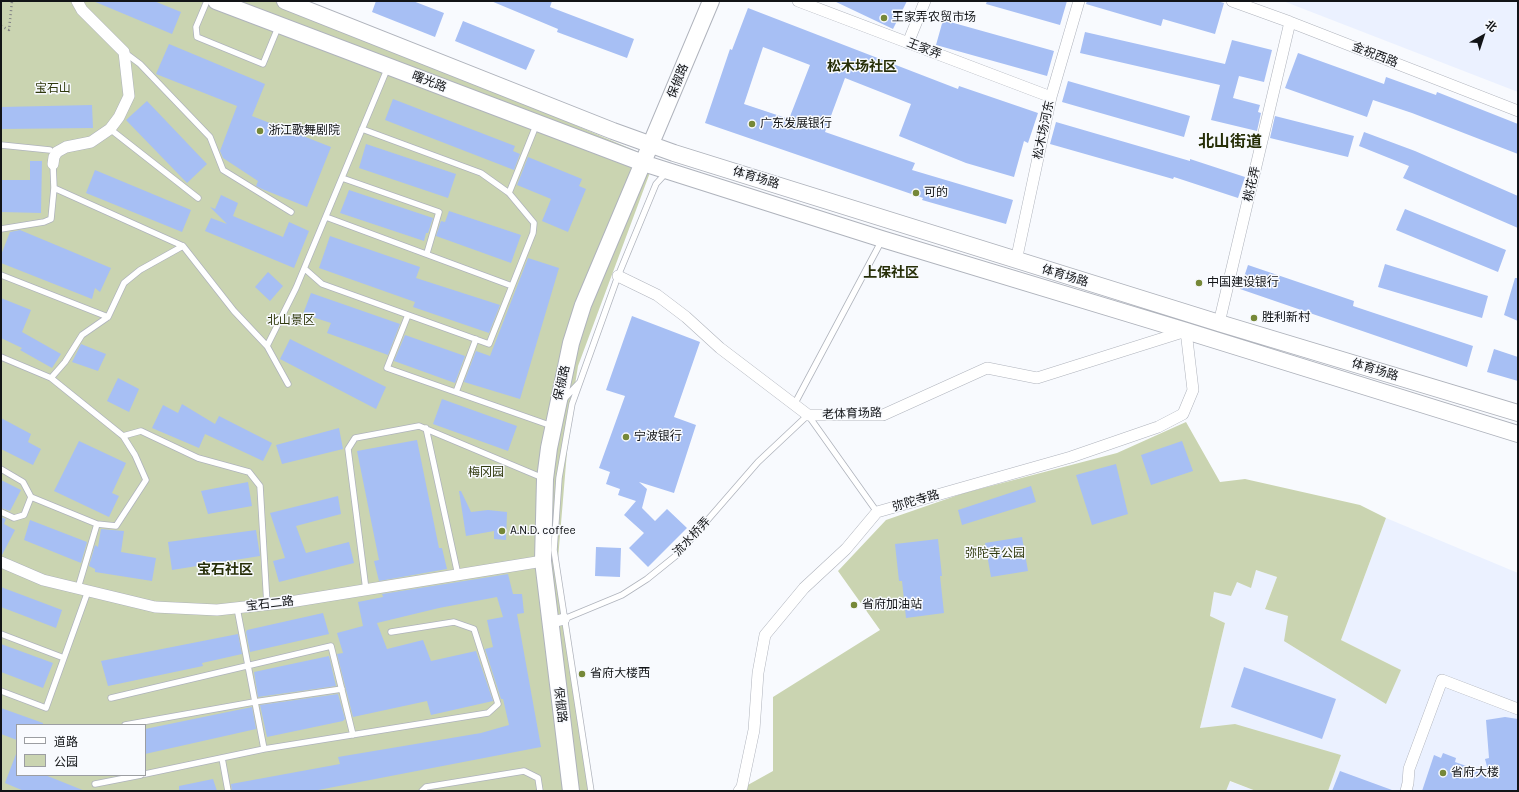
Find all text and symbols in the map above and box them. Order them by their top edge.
place label: 王家弄农贸市场 [892,11,976,25]
marker: 王家弄农贸市场 [879,13,889,23]
north arrow [1463,16,1503,56]
text: 北 [1483,18,1499,35]
street label: 王家弄 [905,36,943,62]
street label: 金祝西路 [1350,40,1400,70]
district label: 松木场社区 [827,59,897,75]
street label: 保俶路 [665,62,691,100]
street label: 曙光路 [410,69,448,95]
park label: 宝石山 [35,82,71,96]
street label: 松木场河东 [1031,99,1057,161]
place label: 广东发展银行 [760,117,832,131]
marker: 广东发展银行 [747,119,757,129]
place label: 浙江歌舞剧院 [268,124,340,138]
marker: 浙江歌舞剧院 [255,126,265,136]
district label: 北山街道 [1198,132,1262,152]
street label: 体育场路 [731,164,781,192]
street label: 桃花弄 [1241,165,1263,203]
place label: 可的 [924,186,948,200]
marker: 可的 [911,188,921,198]
street label: 体育场路 [1040,262,1090,290]
district label: 上保社区 [863,265,919,281]
place label: 中国建设银行 [1207,276,1279,290]
marker: 中国建设银行 [1194,278,1204,288]
place label: 胜利新村 [1262,311,1310,325]
marker: 胜利新村 [1249,313,1259,323]
park label: 北山景区 [267,314,315,328]
street label: 体育场路 [1350,356,1400,384]
street label: 保俶路 [551,364,573,402]
street label: 老体育场路 [822,406,882,422]
place label: 宁波银行 [634,430,682,444]
marker: 宁波银行 [621,432,631,442]
park label: 梅冈园 [468,466,504,480]
street label: 弥陀寺路 [891,487,941,515]
street label: 流水桥弄 [670,515,714,559]
place label: A.N.D. coffee [510,524,576,538]
marker: A.N.D. coffee [497,526,507,536]
park label: 弥陀寺公园 [965,547,1025,561]
district label: 宝石社区 [197,562,253,578]
street label: 宝石二路 [245,594,295,614]
place label: 省府加油站 [862,598,922,612]
marker: 省府加油站 [849,600,859,610]
place label: 省府大楼西 [590,667,650,681]
marker: 省府大楼西 [577,669,587,679]
street label: 保俶路 [551,686,569,724]
legend [16,724,146,776]
text: 道路 [54,735,78,749]
text: 公园 [54,755,78,769]
place label: 省府大楼 [1451,766,1499,780]
marker: 省府大楼 [1438,768,1448,778]

